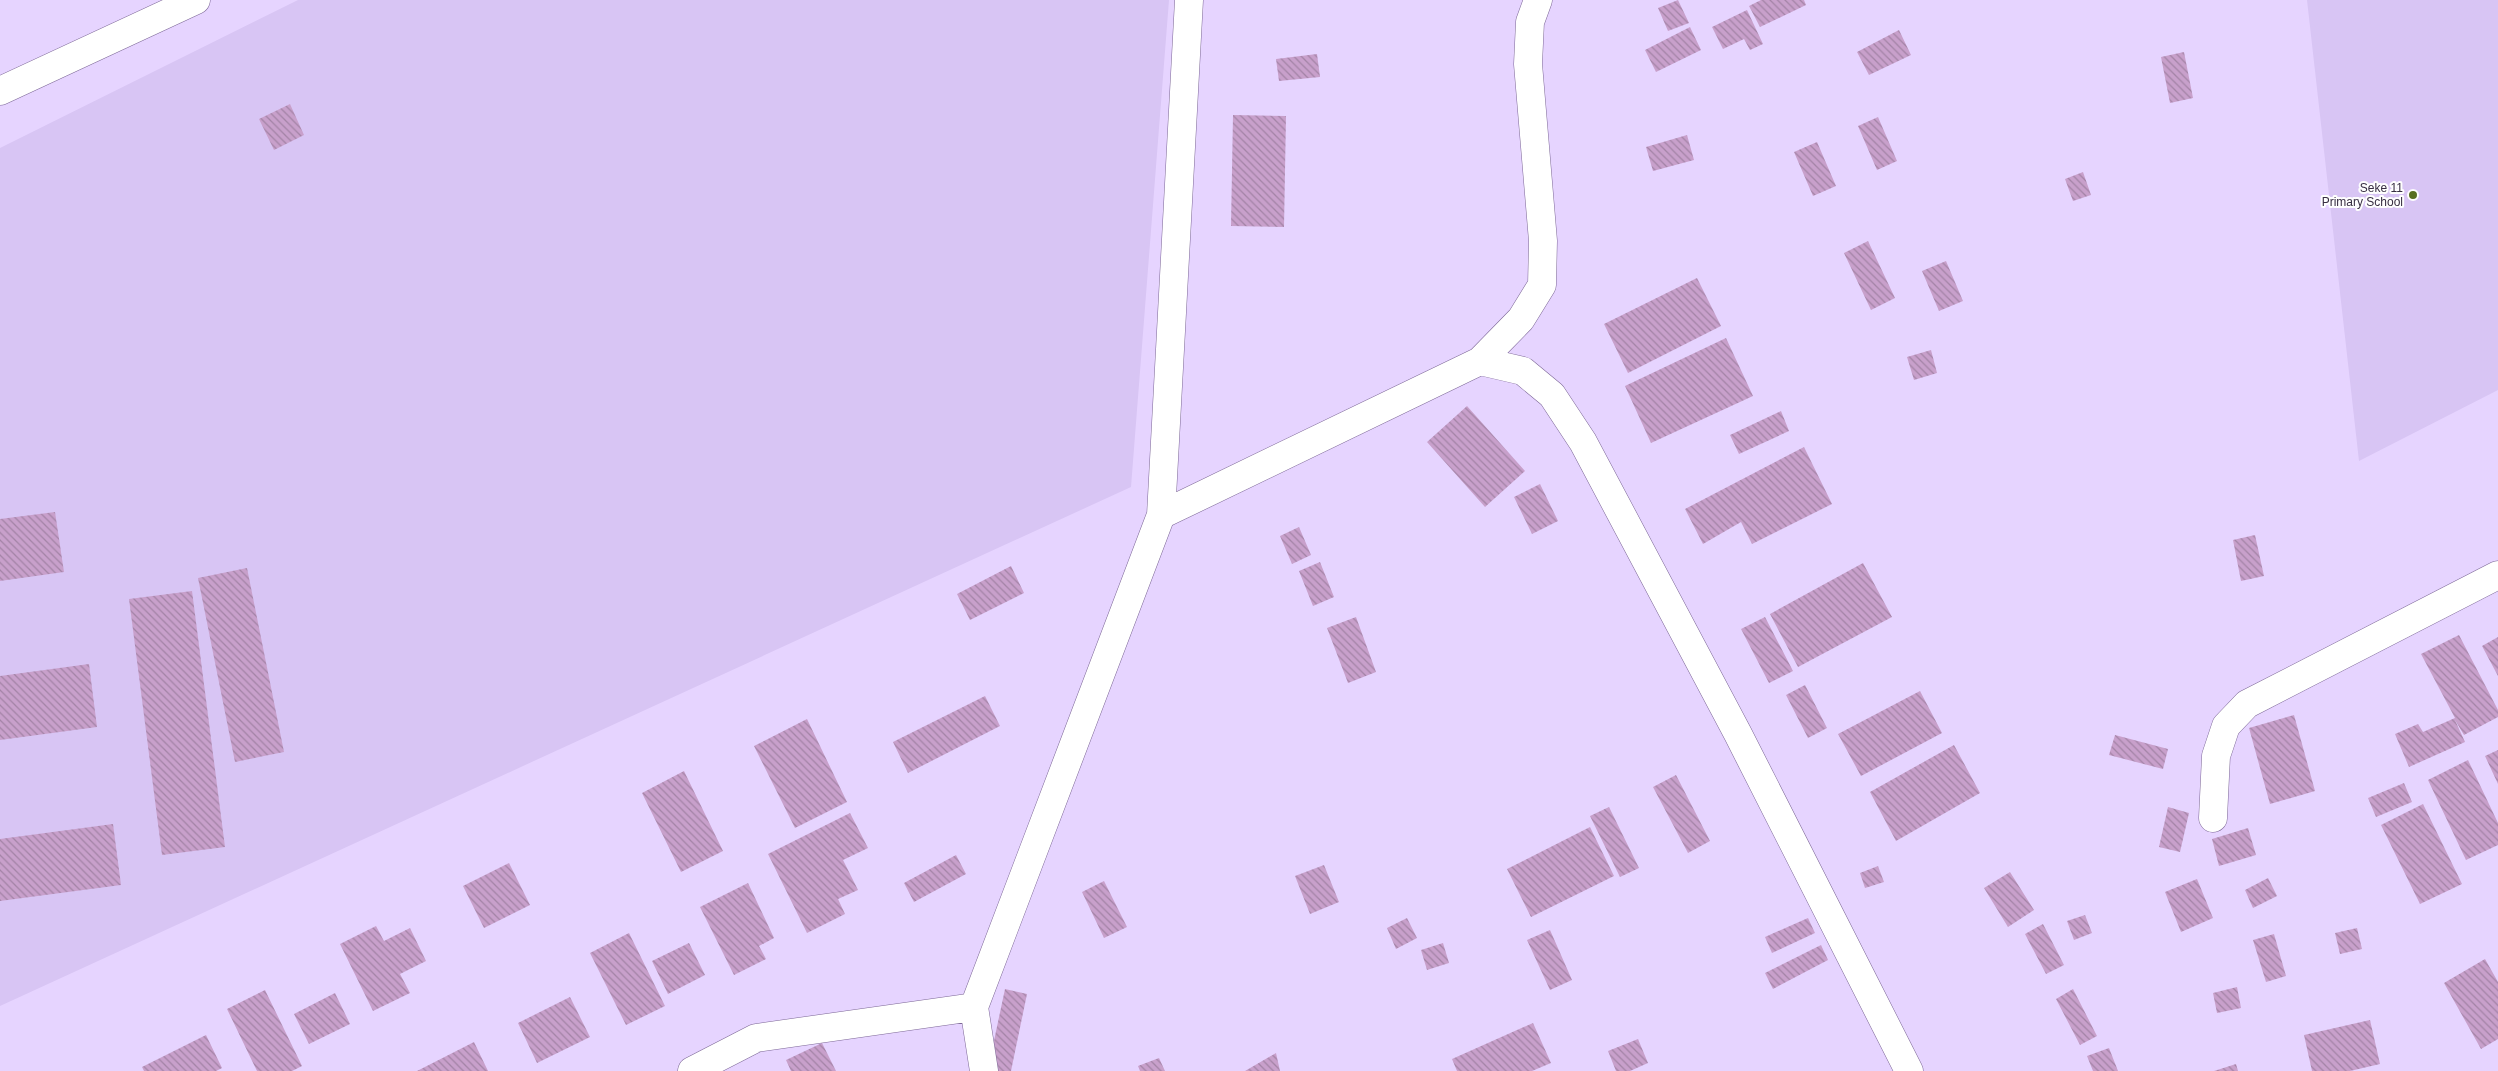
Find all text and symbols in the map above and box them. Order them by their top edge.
place label: Seke 11 Primary School [2322,181,2403,209]
marker: Seke 11 Primary School [2407,189,2419,201]

